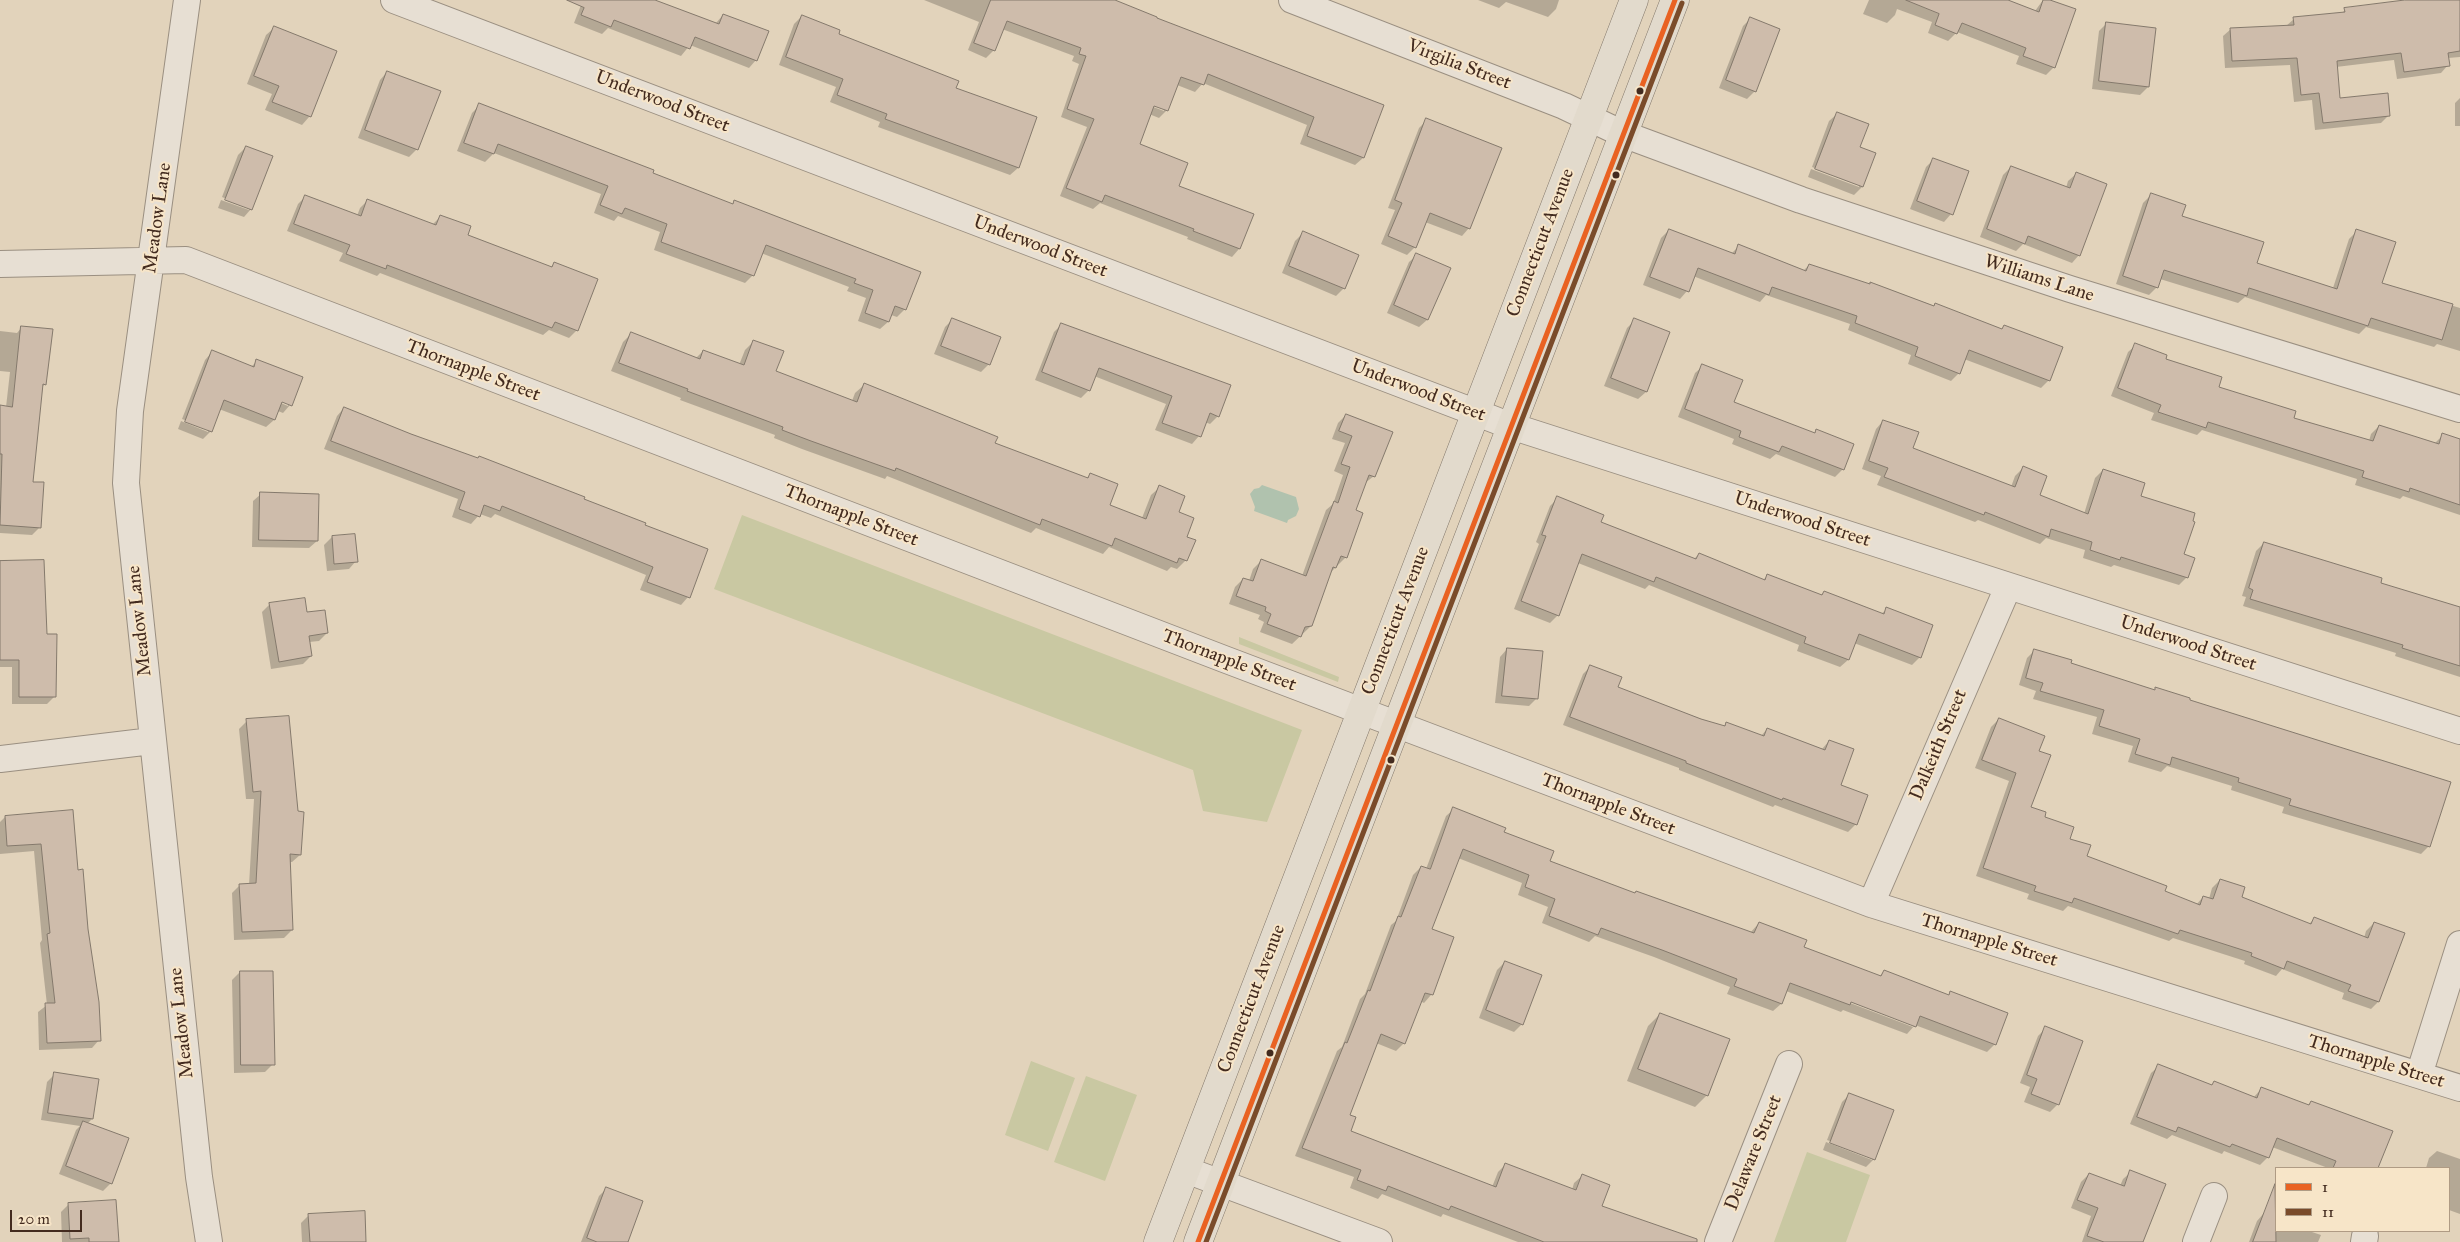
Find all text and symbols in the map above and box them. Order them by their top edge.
street label: Virgilia Street [1404,35,1514,95]
street label: Underwood Street [592,66,732,138]
unlabelled marker [1635,86,1645,96]
street label: Meadow Lane [139,161,177,275]
street label: Connecticut Avenue [1502,166,1580,320]
unlabelled marker [1611,170,1621,180]
street label: Underwood Street [970,211,1110,283]
street label: Williams Lane [1981,251,2097,307]
street label: Thornapple Street [403,335,543,407]
street label: Underwood Street [1348,355,1488,427]
street label: Thornapple Street [781,480,921,552]
street label: Underwood Street [1731,487,1873,553]
street label: Connecticut Avenue [1357,544,1435,698]
street label: Meadow Lane [123,564,157,678]
street label: Underwood Street [2117,611,2259,677]
street label: Thornapple Street [1159,625,1299,697]
street label: Dalkeith Street [1905,686,1973,804]
unlabelled marker [1386,755,1396,765]
street label: Thornapple Street [1538,769,1678,841]
street label: Thornapple Street [1918,909,2060,973]
street label: Connecticut Avenue [1213,922,1291,1076]
street label: Meadow Lane [165,966,199,1080]
street label: Thornapple Street [2305,1030,2447,1094]
unlabelled marker [1265,1048,1275,1058]
street label: Delaware Street [1720,1092,1788,1214]
legend [2275,1167,2450,1232]
text: 1 [2322,1178,2328,1196]
scale bar [12,1200,85,1232]
text: 11 [2322,1203,2334,1221]
text: 20 m [18,1210,50,1228]

